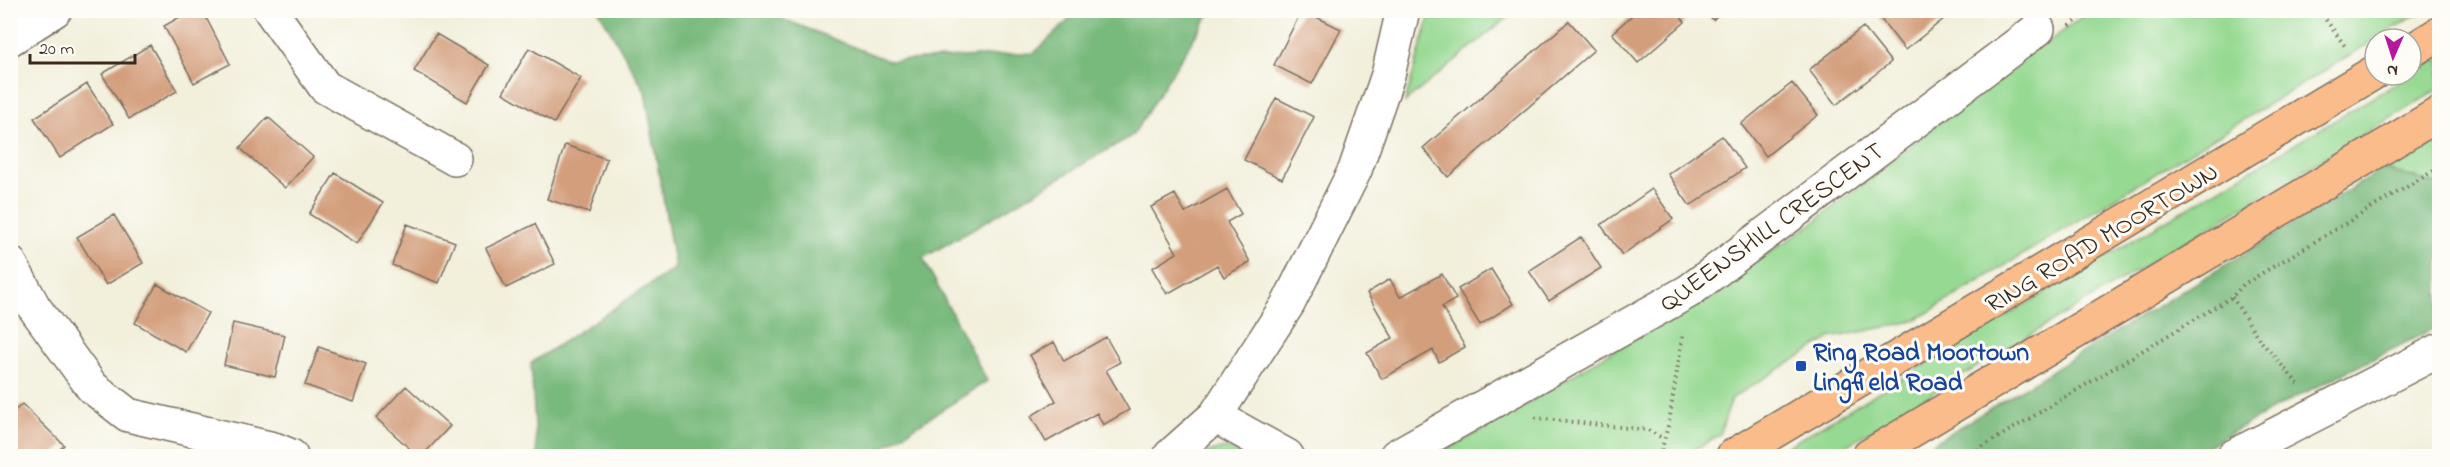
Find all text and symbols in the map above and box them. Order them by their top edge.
scale bar [30,27,135,65]
north arrow [2363,27,2423,87]
text: 20 m [39,37,74,63]
text: N [2386,58,2398,82]
street label: QUEENSHILL CRESCENT [1653,134,1893,323]
street label: RING ROAD MOORTOWN [1978,155,2227,325]
place label: Ring Road Moortown Lingfield Road [1813,335,2029,404]
marker: Ring Road Moortown Lingfield Road [1794,359,1808,373]

